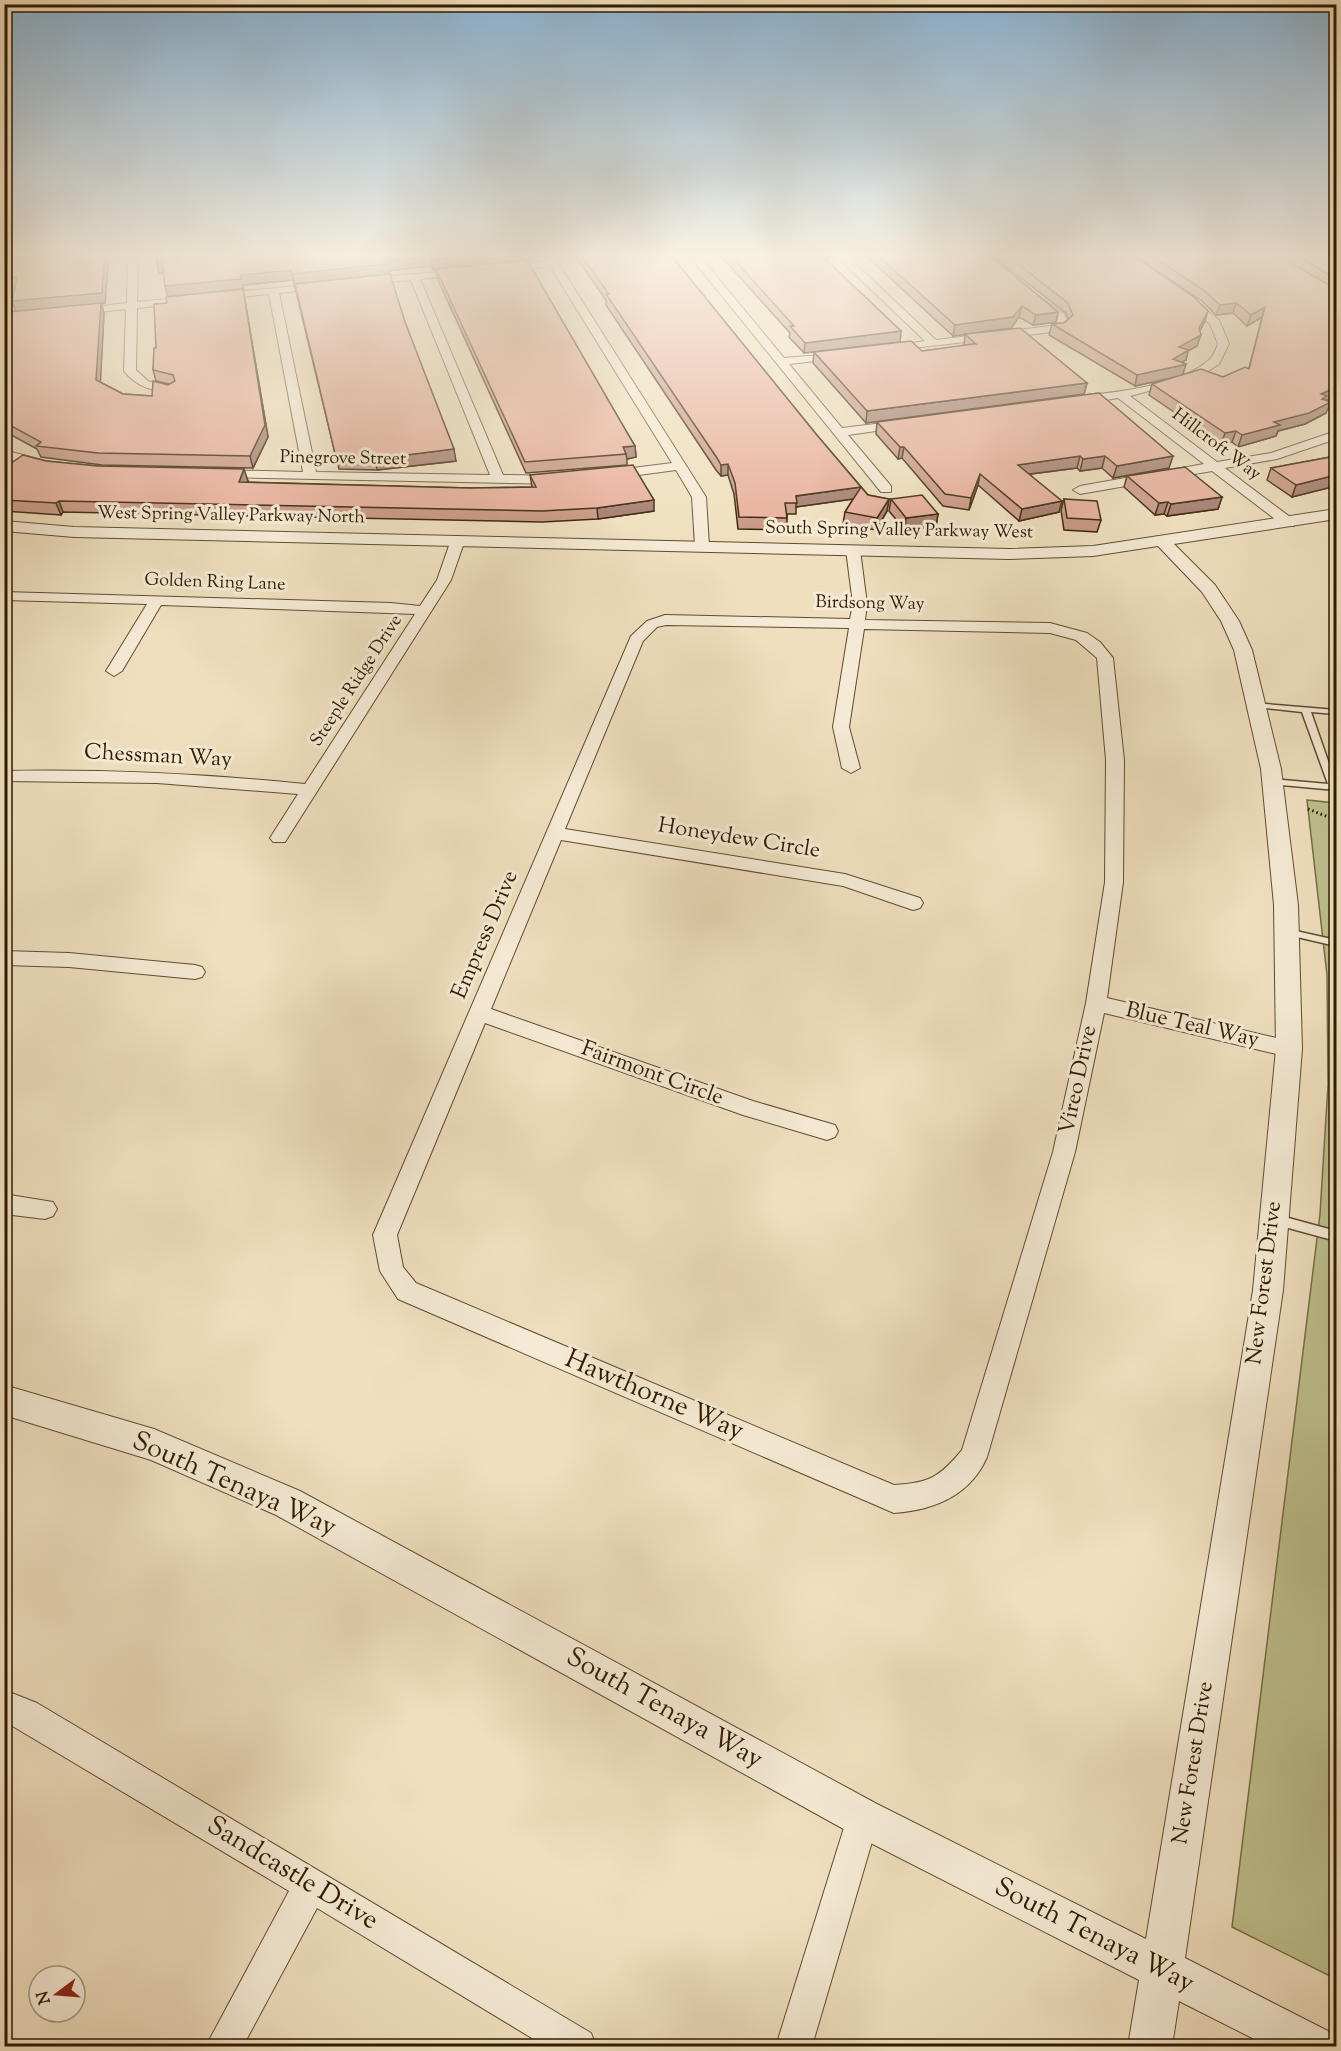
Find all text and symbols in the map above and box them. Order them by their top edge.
street label: Hillcroft Way [1166,403,1266,487]
street label: Pinegrove Street [280,445,406,473]
street label: West Spring Valley Parkway North [97,501,365,531]
street label: South Spring Valley Parkway West [765,516,1033,546]
street label: Golden Ring Lane [144,568,286,598]
street label: Birdsong Way [815,590,925,618]
street label: Steeple Ridge Drive [305,610,409,752]
street label: Chessman Way [83,737,233,777]
street label: Honeydew Circle [656,810,822,868]
street label: Empress Drive [445,866,527,1004]
street label: Blue Teal Way [1122,995,1262,1057]
street label: Vireo Drive [1052,1023,1106,1137]
street label: Fairmont Circle [576,1033,728,1115]
street label: New Forest Drive [1239,1199,1291,1367]
street label: Hawthorne Way [558,1341,750,1451]
street label: South Tenaya Way [126,1422,342,1548]
street label: South Tenaya Way [558,1639,770,1779]
street label: New Forest Drive [1165,1679,1223,1847]
street label: Sandcastle Drive [199,1807,385,1941]
street label: South Tenaya Way [987,1869,1201,2003]
north arrow [27,1964,87,2024]
text: N [32,1988,58,2007]

